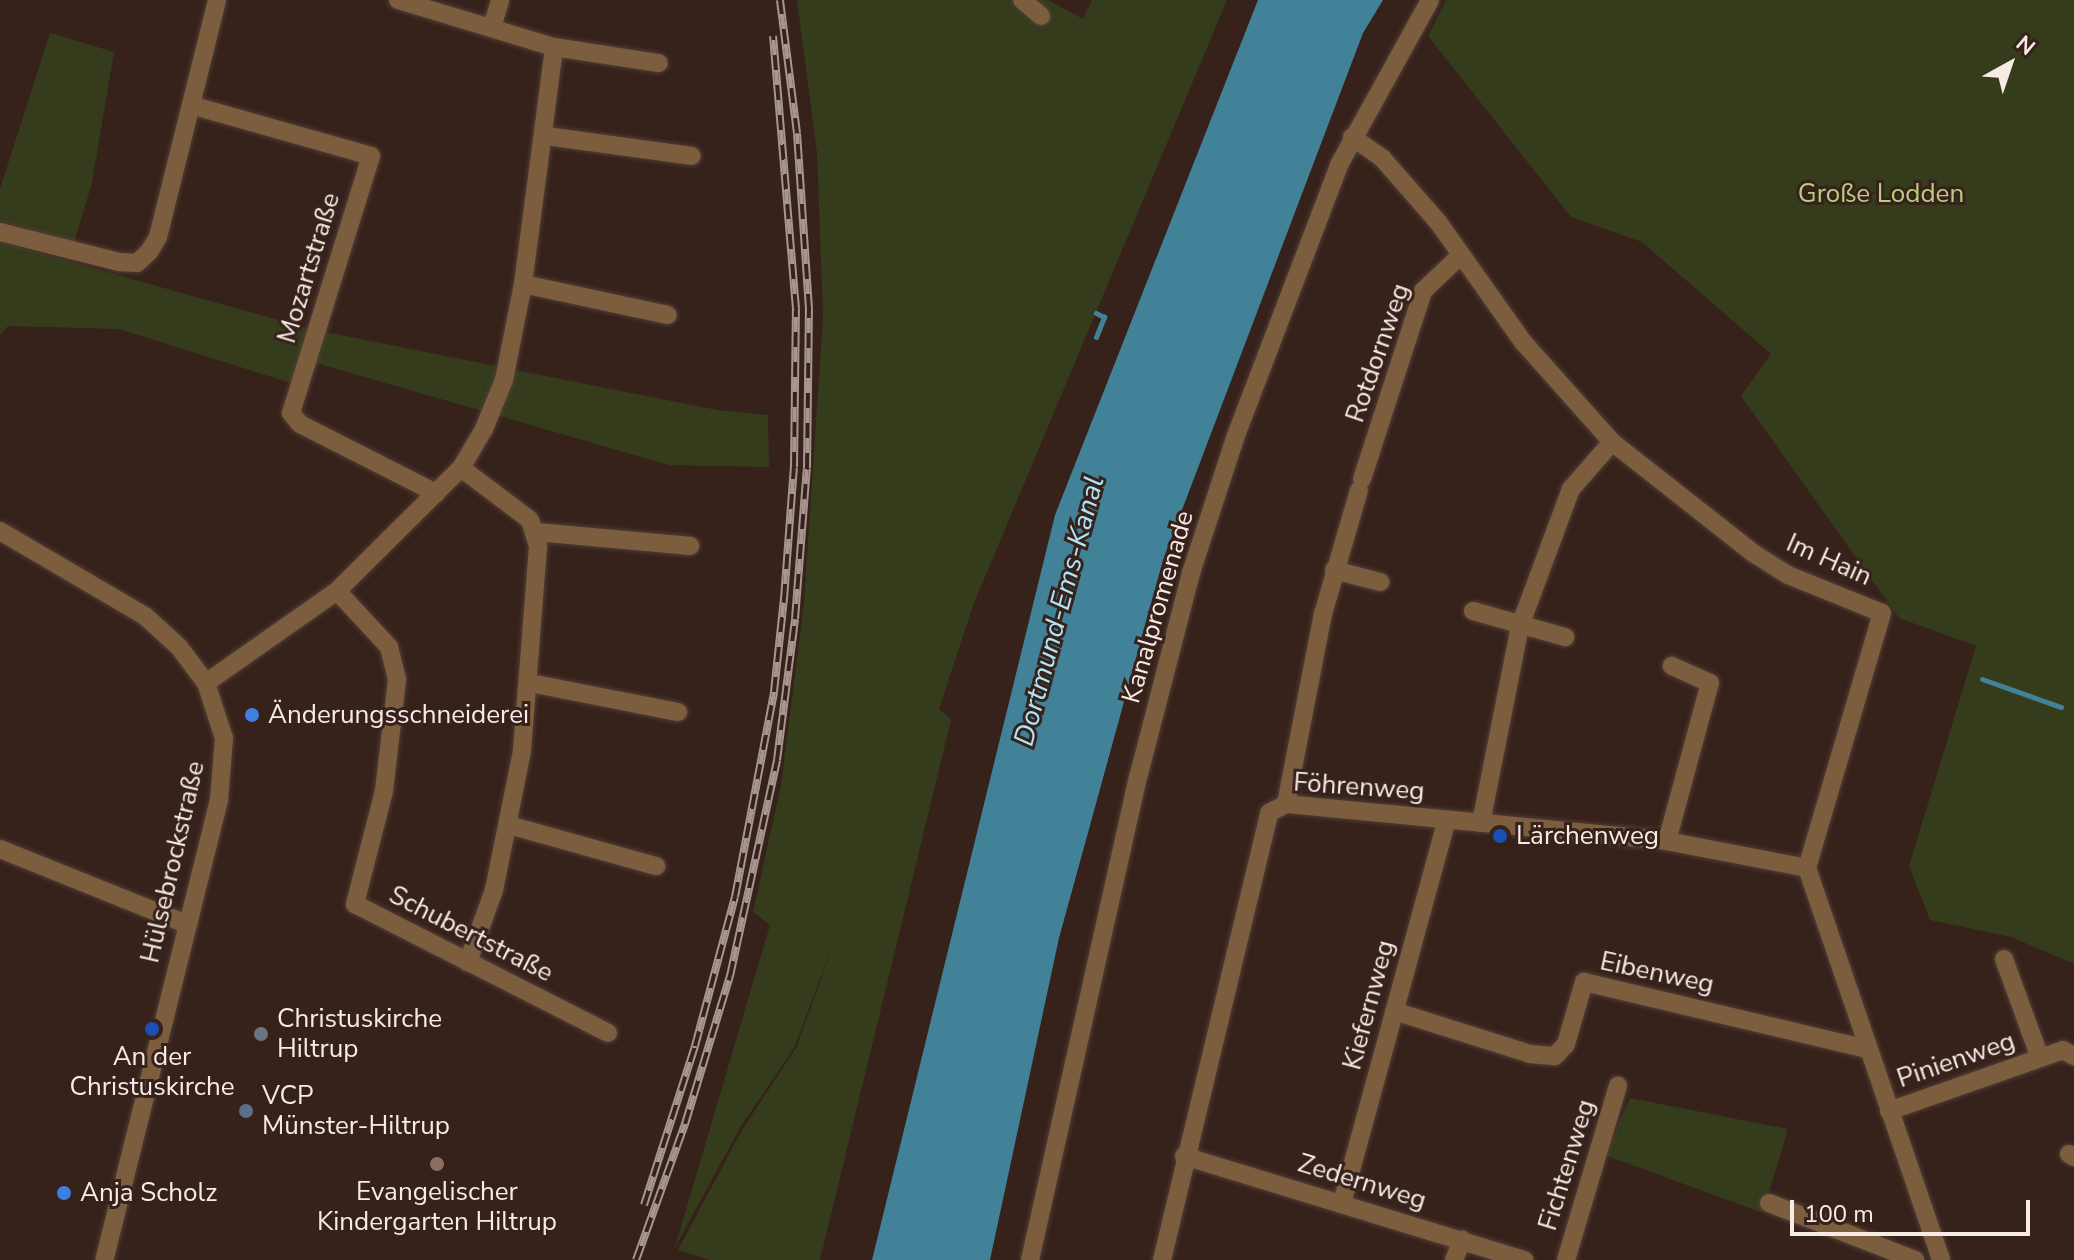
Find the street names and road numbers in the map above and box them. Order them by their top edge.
street label: Mozartstraße [271,189,347,347]
street label: Rotdornweg [1340,280,1416,426]
street label: Kanalpromenade [1116,507,1200,707]
street label: Im Hain [1782,527,1876,593]
street label: Hülsebrockstraße [135,758,211,966]
street label: Föhrenweg [1292,767,1426,807]
street label: Schubertstraße [384,879,558,989]
street label: Kiefernweg [1337,937,1401,1073]
street label: Eibenweg [1597,946,1717,1000]
street label: Pinienweg [1893,1025,2019,1095]
street label: Fichtenweg [1532,1096,1602,1234]
street label: Zedernweg [1294,1148,1430,1216]

